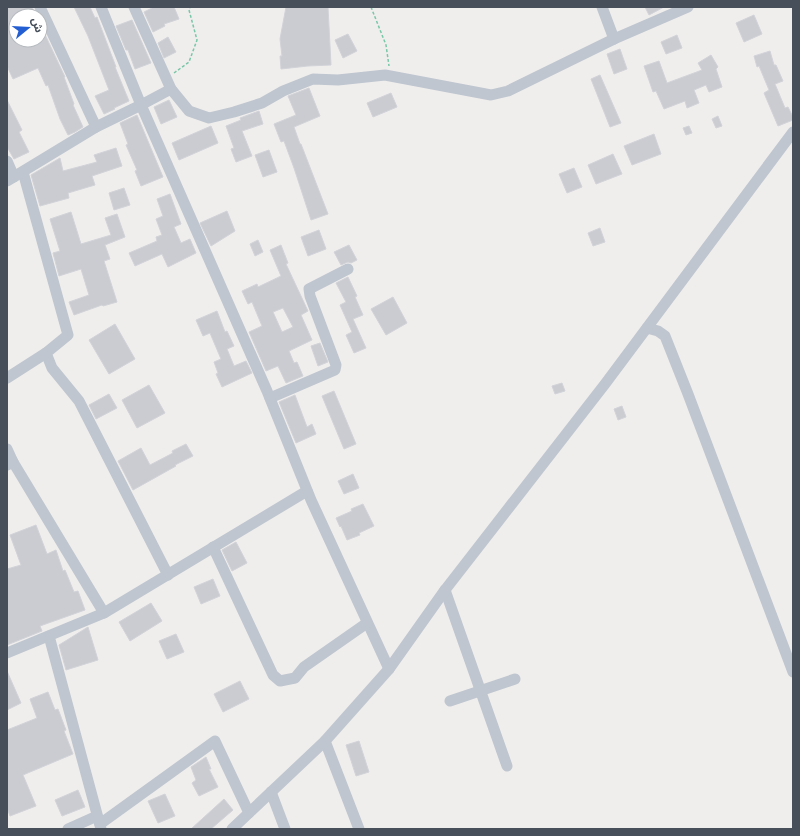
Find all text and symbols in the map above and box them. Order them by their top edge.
north arrow [8,8,48,48]
text: ش [28,16,46,35]

